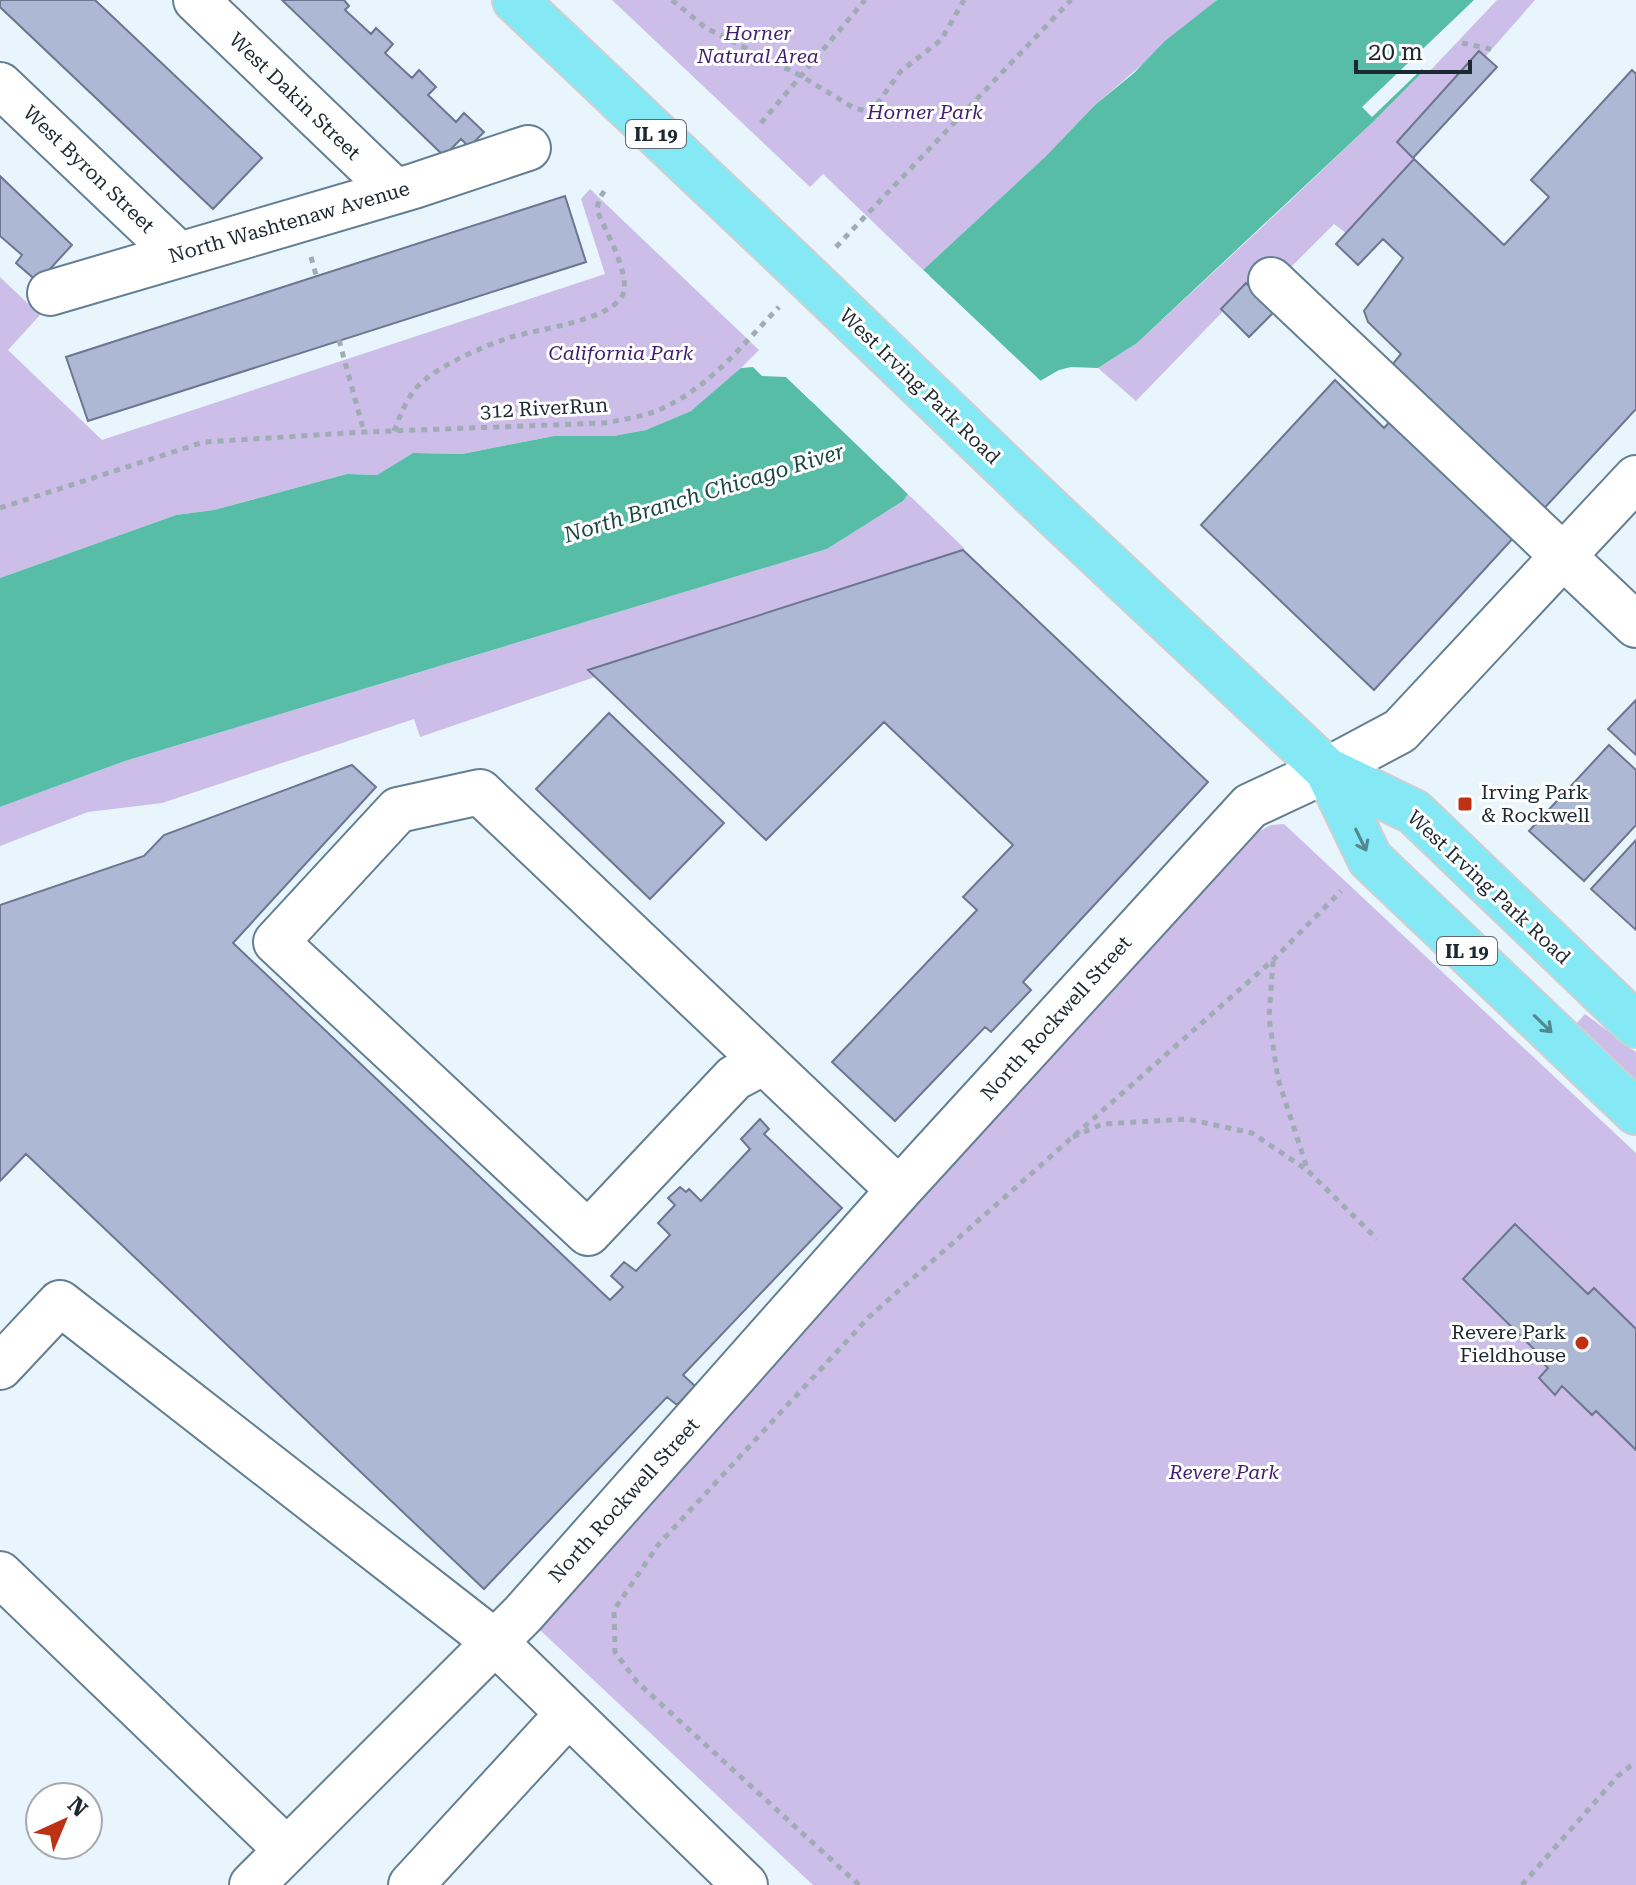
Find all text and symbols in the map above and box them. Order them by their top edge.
park label: Horner Natural Area [696,21,819,68]
scale bar [1356,24,1470,74]
street label: West Dakin Street [224,27,366,165]
text: 20 m [1368,38,1423,66]
street label: West Byron Street [18,100,160,238]
park label: Horner Park [866,100,983,124]
road number: IL 19 [626,120,686,148]
street label: North Washtenaw Avenue [166,176,412,268]
street label: West Irving Park Road [835,303,1005,469]
park label: California Park [549,341,694,365]
street label: 312 RiverRun [479,393,609,423]
water label: North Branch Chicago River [560,438,847,548]
place label: Irving Park & Rockwell [1481,780,1590,827]
marker: Irving Park & Rockwell [1456,795,1474,813]
street label: West Irving Park Road [1403,805,1576,969]
one-way arrow [1354,828,1369,852]
street label: North Rockwell Street [976,930,1137,1105]
road number: IL 19 [1437,937,1497,965]
one-way arrow [1533,1014,1553,1032]
place label: Revere Park Fieldhouse [1451,1320,1566,1367]
marker: Revere Park Fieldhouse [1573,1334,1591,1352]
street label: North Rockwell Street [544,1412,705,1587]
park label: Revere Park [1168,1460,1279,1484]
north arrow [24,1781,104,1861]
text: N [63,1792,92,1822]

